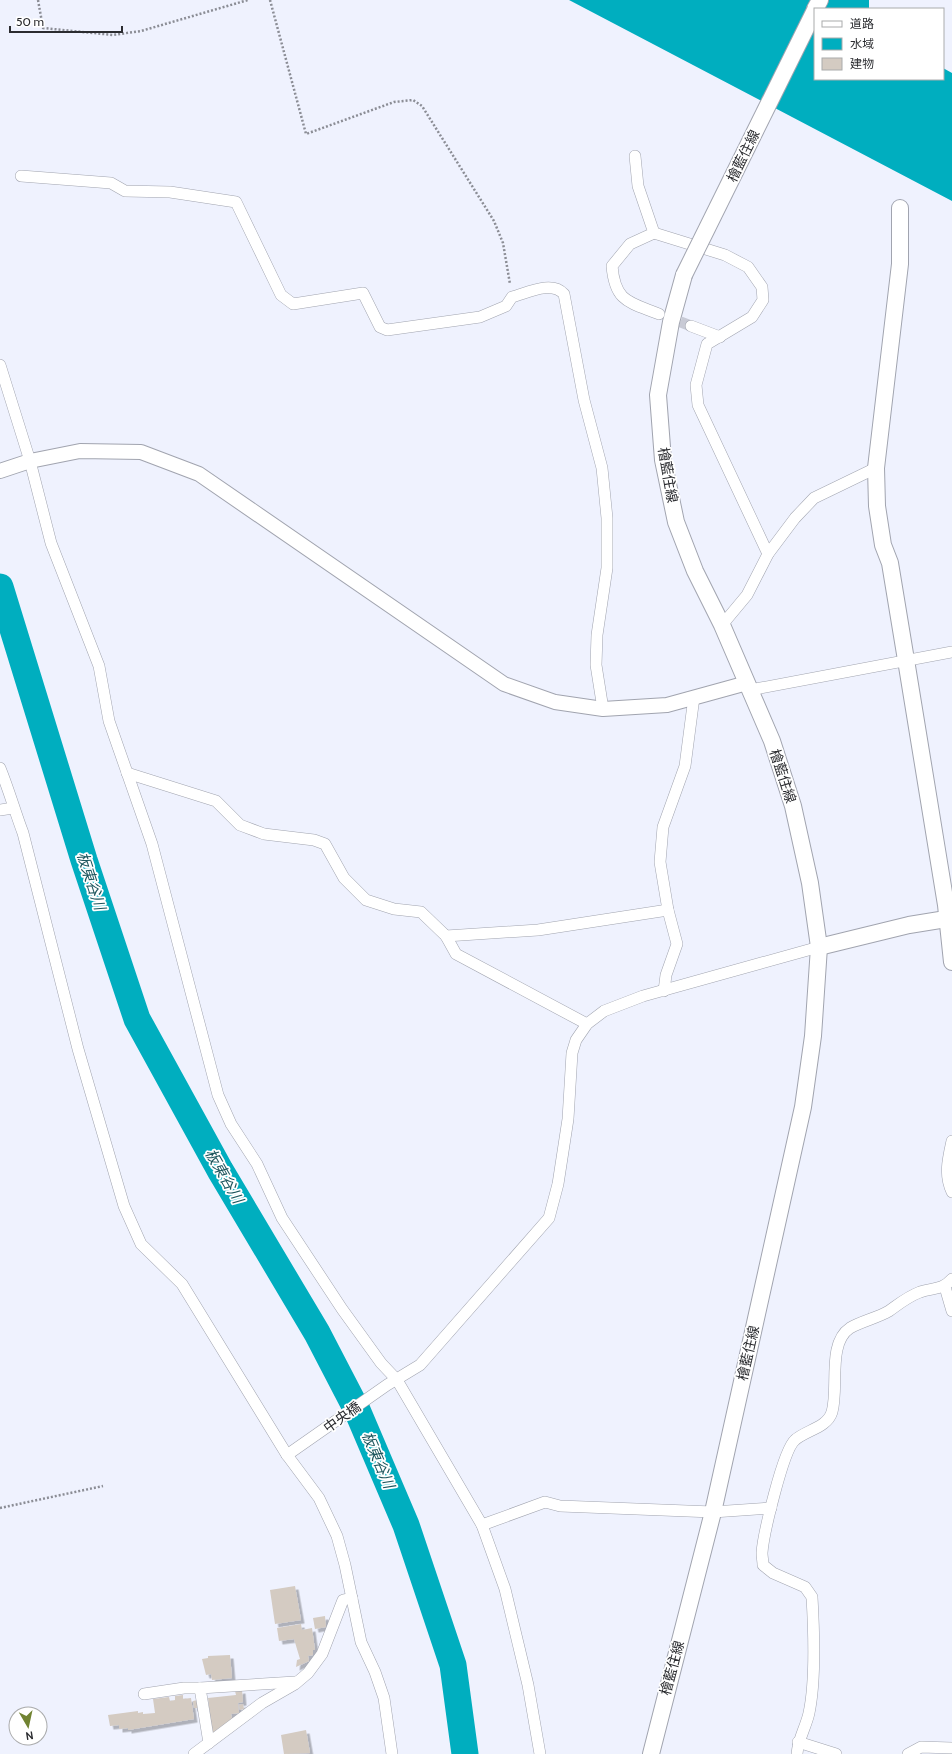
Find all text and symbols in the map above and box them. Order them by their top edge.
scale bar [10,8,122,34]
legend [814,8,944,80]
text: 50 m [16,14,44,29]
text: 道路 [850,16,874,31]
text: 水域 [850,36,874,51]
text: 建物 [850,56,874,71]
street label: 檜藍住線 [723,127,763,185]
street label: 檜藍住線 [654,446,682,504]
street label: 檜藍住線 [766,747,800,805]
water label: 板東谷川 [73,850,109,914]
water label: 板東谷川 [201,1146,248,1208]
street label: 檜藍住線 [733,1324,763,1382]
street label: 中央橋 [320,1398,364,1436]
water label: 板東谷川 [358,1429,399,1493]
street label: 檜藍住線 [656,1639,688,1697]
north arrow [8,1706,48,1746]
text: N [25,1728,35,1743]

